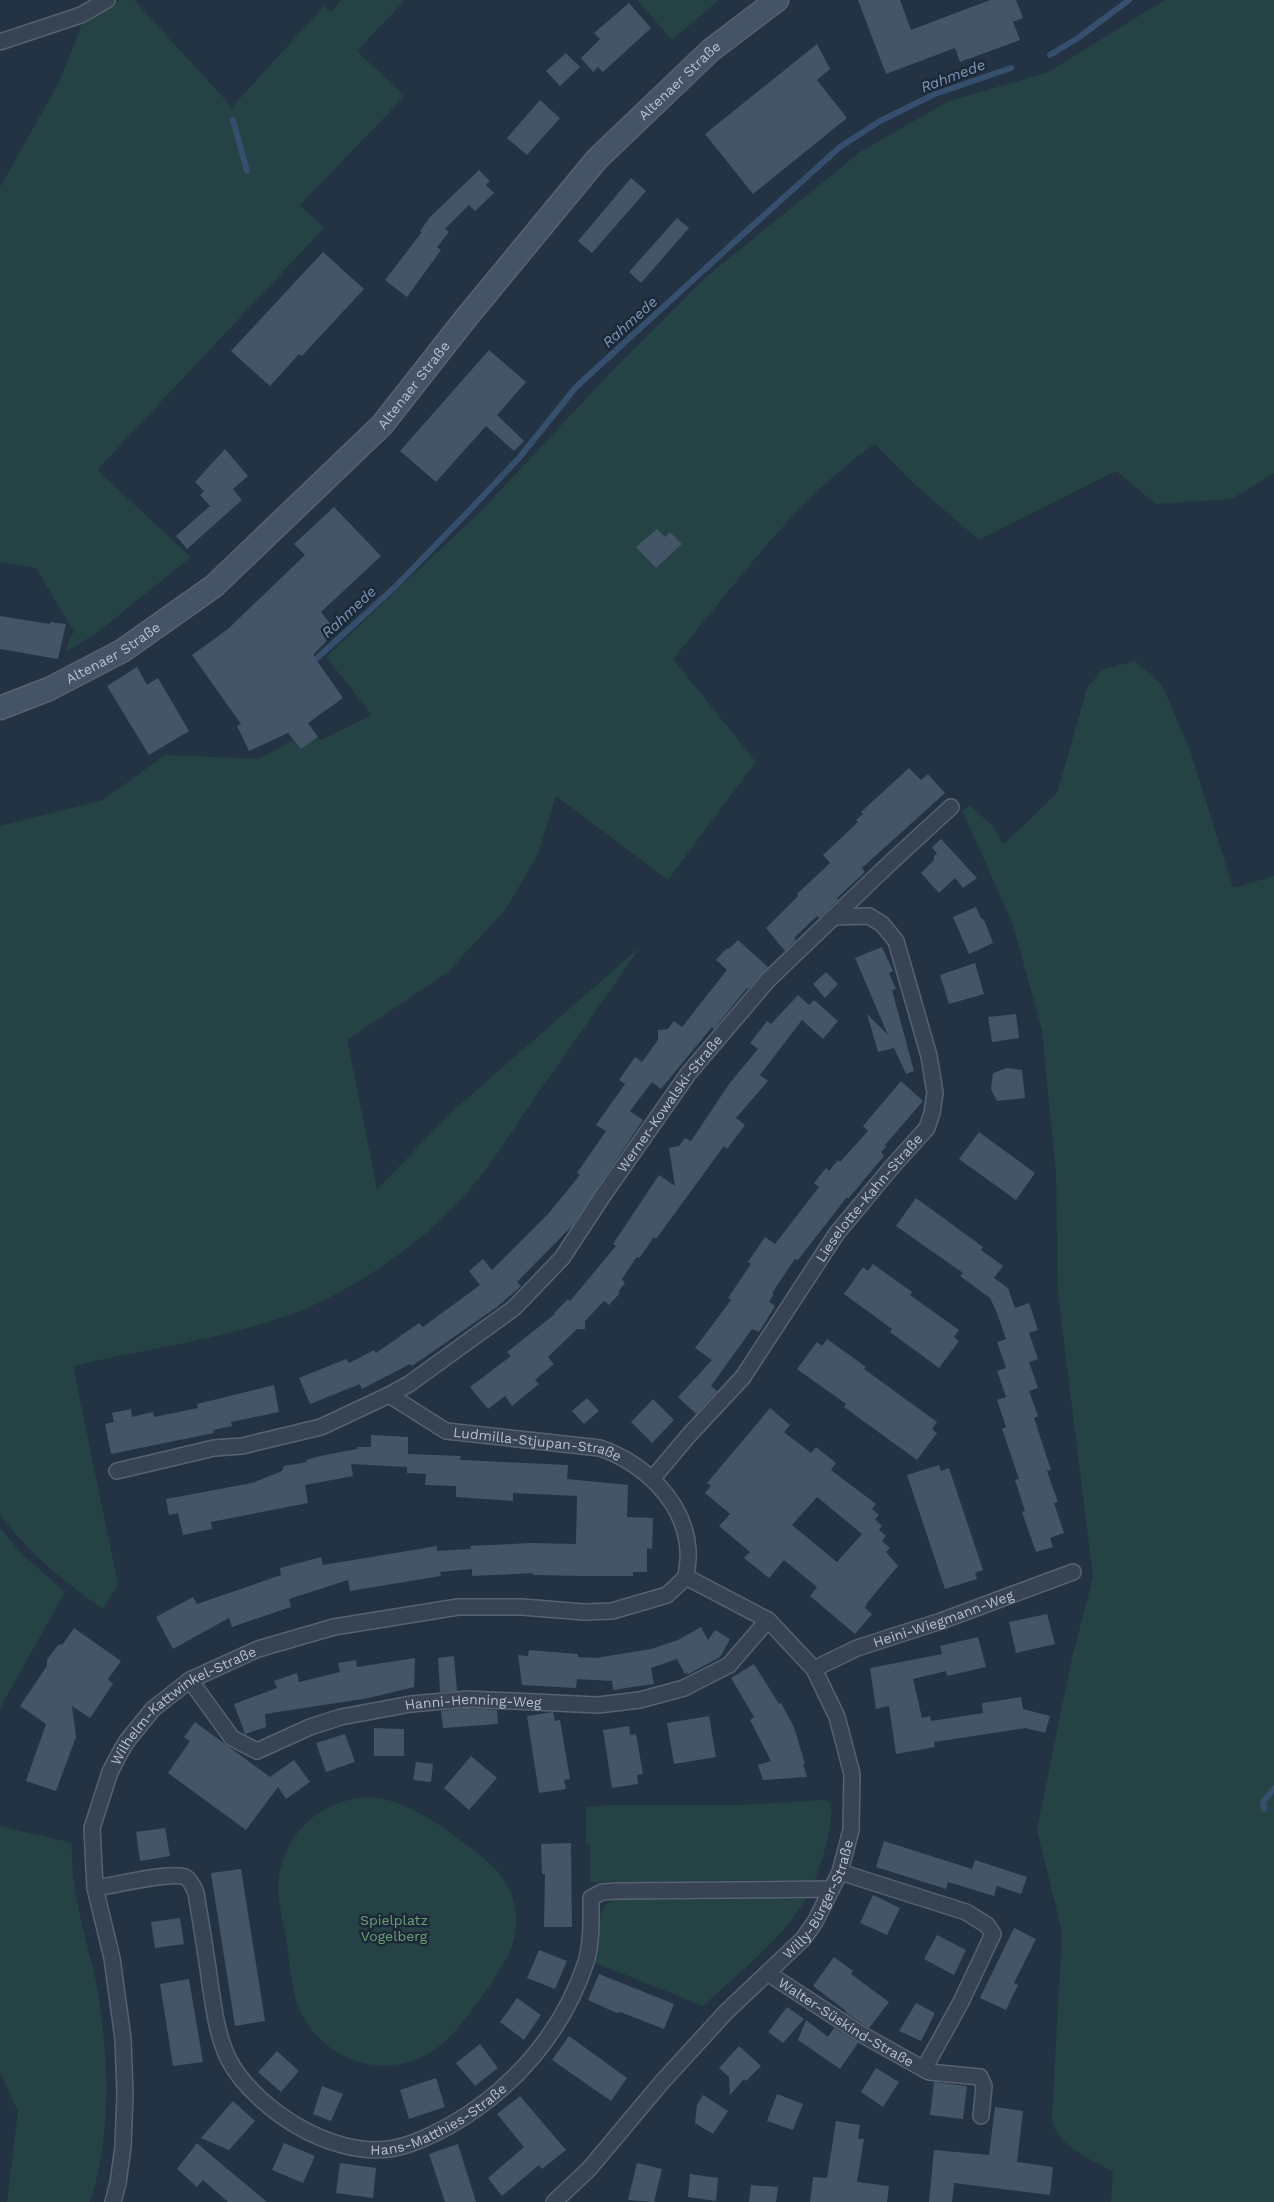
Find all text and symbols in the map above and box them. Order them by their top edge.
street label: Altenaer Straße [635,38,723,123]
water label: Rahmede [918,55,988,97]
water label: Rahmede [599,293,661,351]
street label: Altenaer Straße [374,338,453,432]
water label: Rahmede [318,582,380,642]
street label: Altenaer Straße [63,619,163,687]
street label: Werner-Kowalski-Straße [614,1032,726,1175]
street label: Lieselotte-Kahn-Straße [812,1131,926,1265]
street label: Ludmilla-Stjupan-Straße [452,1424,624,1464]
street label: Heini-Wiegmann-Weg [871,1587,1016,1650]
street label: Wilhelm-Kattwinkel-Straße [107,1643,259,1768]
street label: Hanni-Henning-Weg [403,1691,542,1713]
street label: Willy-Bürger-Straße [779,1838,856,1962]
park label: Spielplatz Vogelberg [360,1912,428,1944]
street label: Walter-Süskind-Straße [775,1974,917,2070]
street label: Hans-Matthies-Straße [370,2080,510,2158]

